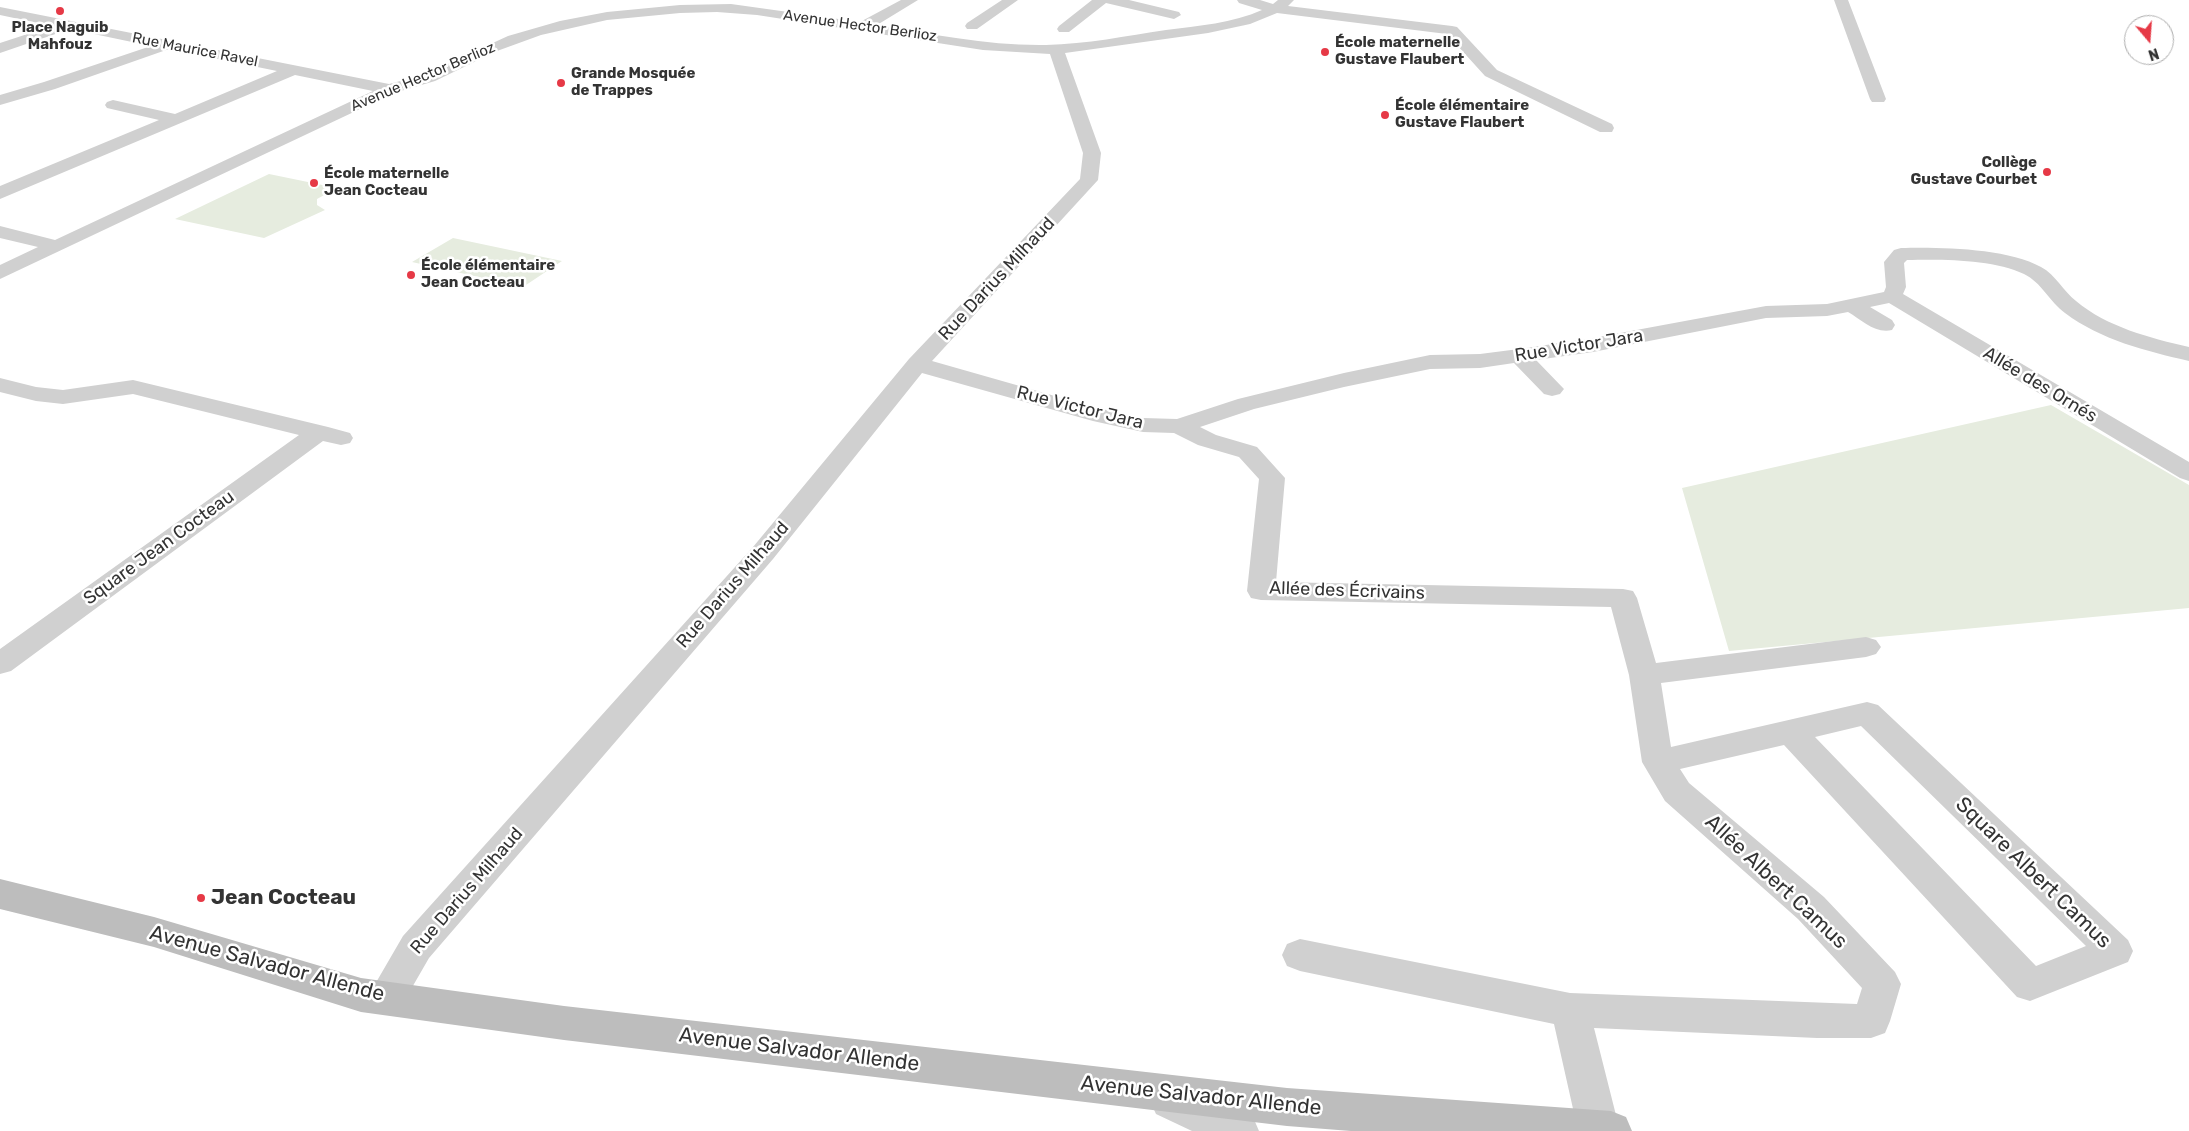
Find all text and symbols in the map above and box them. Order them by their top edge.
marker: Place Naguib Mahfouz [54,5,66,17]
street label: Avenue Hector Berlioz [782,6,938,46]
north arrow [2124,15,2174,65]
place label: Place Naguib Mahfouz [12,19,108,54]
street label: Rue Maurice Ravel [131,29,259,71]
place label: École maternelle Gustave Flaubert [1335,34,1464,69]
street label: Avenue Hector Berlioz [348,38,498,116]
text: N [2146,44,2161,63]
marker: École maternelle Gustave Flaubert [1319,46,1331,58]
place label: Grande Mosquée de Trappes [571,65,695,100]
marker: Grande Mosquée de Trappes [555,77,567,89]
place label: École élémentaire Gustave Flaubert [1395,97,1529,132]
marker: École élémentaire Gustave Flaubert [1379,109,1391,121]
place label: Collège Gustave Courbet [1910,154,2037,189]
place label: École maternelle Jean Cocteau [324,165,449,200]
marker: Collège Gustave Courbet [2041,166,2053,178]
marker: École maternelle Jean Cocteau [308,177,320,189]
street label: Rue Darius Milhaud [934,213,1060,345]
place label: École élémentaire Jean Cocteau [421,257,555,292]
marker: École élémentaire Jean Cocteau [405,269,417,281]
street label: Rue Victor Jara [1513,325,1645,367]
street label: Allée des Ornés [1979,343,2101,427]
street label: Rue Victor Jara [1014,382,1146,434]
street label: Square Jean Cocteau [80,486,238,610]
street label: Rue Darius Milhaud [672,517,794,653]
street label: Allée des Écrivains [1269,577,1425,605]
street label: Square Albert Camus [1950,792,2116,954]
street label: Allée Albert Camus [1700,810,1852,954]
street label: Rue Darius Milhaud [406,823,528,959]
place label: Jean Cocteau [211,885,356,911]
marker: Jean Cocteau [195,892,207,904]
street label: Avenue Salvador Allende [147,921,387,1007]
street label: Avenue Salvador Allende [677,1023,921,1077]
street label: Avenue Salvador Allende [1079,1071,1323,1121]

